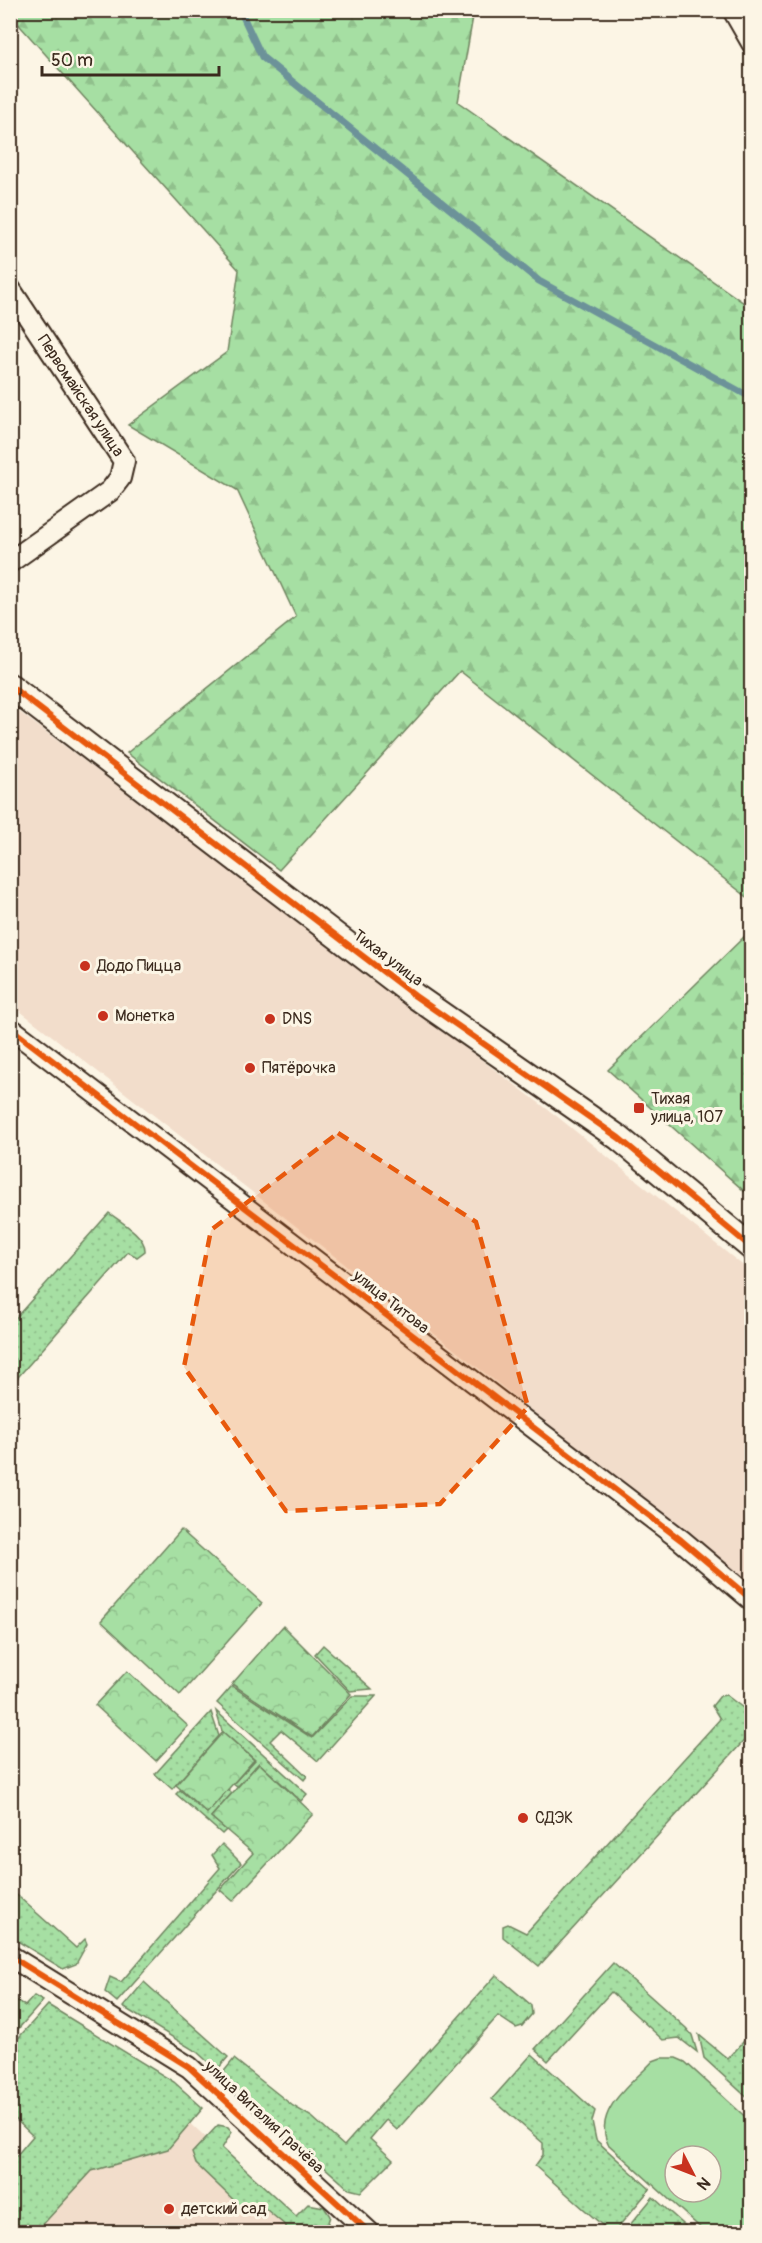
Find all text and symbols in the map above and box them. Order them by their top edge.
scale bar [42,39,219,77]
text: 50 m [51,49,93,72]
street label: Первомайская улица [33,331,128,460]
street label: Тихая улица [349,925,427,991]
place label: Додо Пицца [96,956,181,976]
marker: Додо Пицца [78,959,92,973]
place label: Монетка [115,1006,175,1026]
marker: Монетка [96,1009,110,1023]
place label: DNS [282,1009,312,1029]
marker: DNS [263,1012,277,1026]
place label: Пятёрочка [262,1058,336,1078]
marker: Пятёрочка [243,1061,257,1075]
place label: Тихая улица, 107 [650,1089,723,1127]
marker: Тихая улица, 107 [632,1101,646,1115]
street label: улица Титова [348,1265,433,1338]
place label: СДЭК [535,1808,573,1828]
marker: СДЭК [516,1811,530,1825]
street label: улица Виталия Грачёва [199,2056,328,2178]
north arrow [663,2144,723,2204]
text: N [692,2173,714,2194]
place label: детский сад [181,2199,267,2219]
marker: детский сад [162,2202,176,2216]

